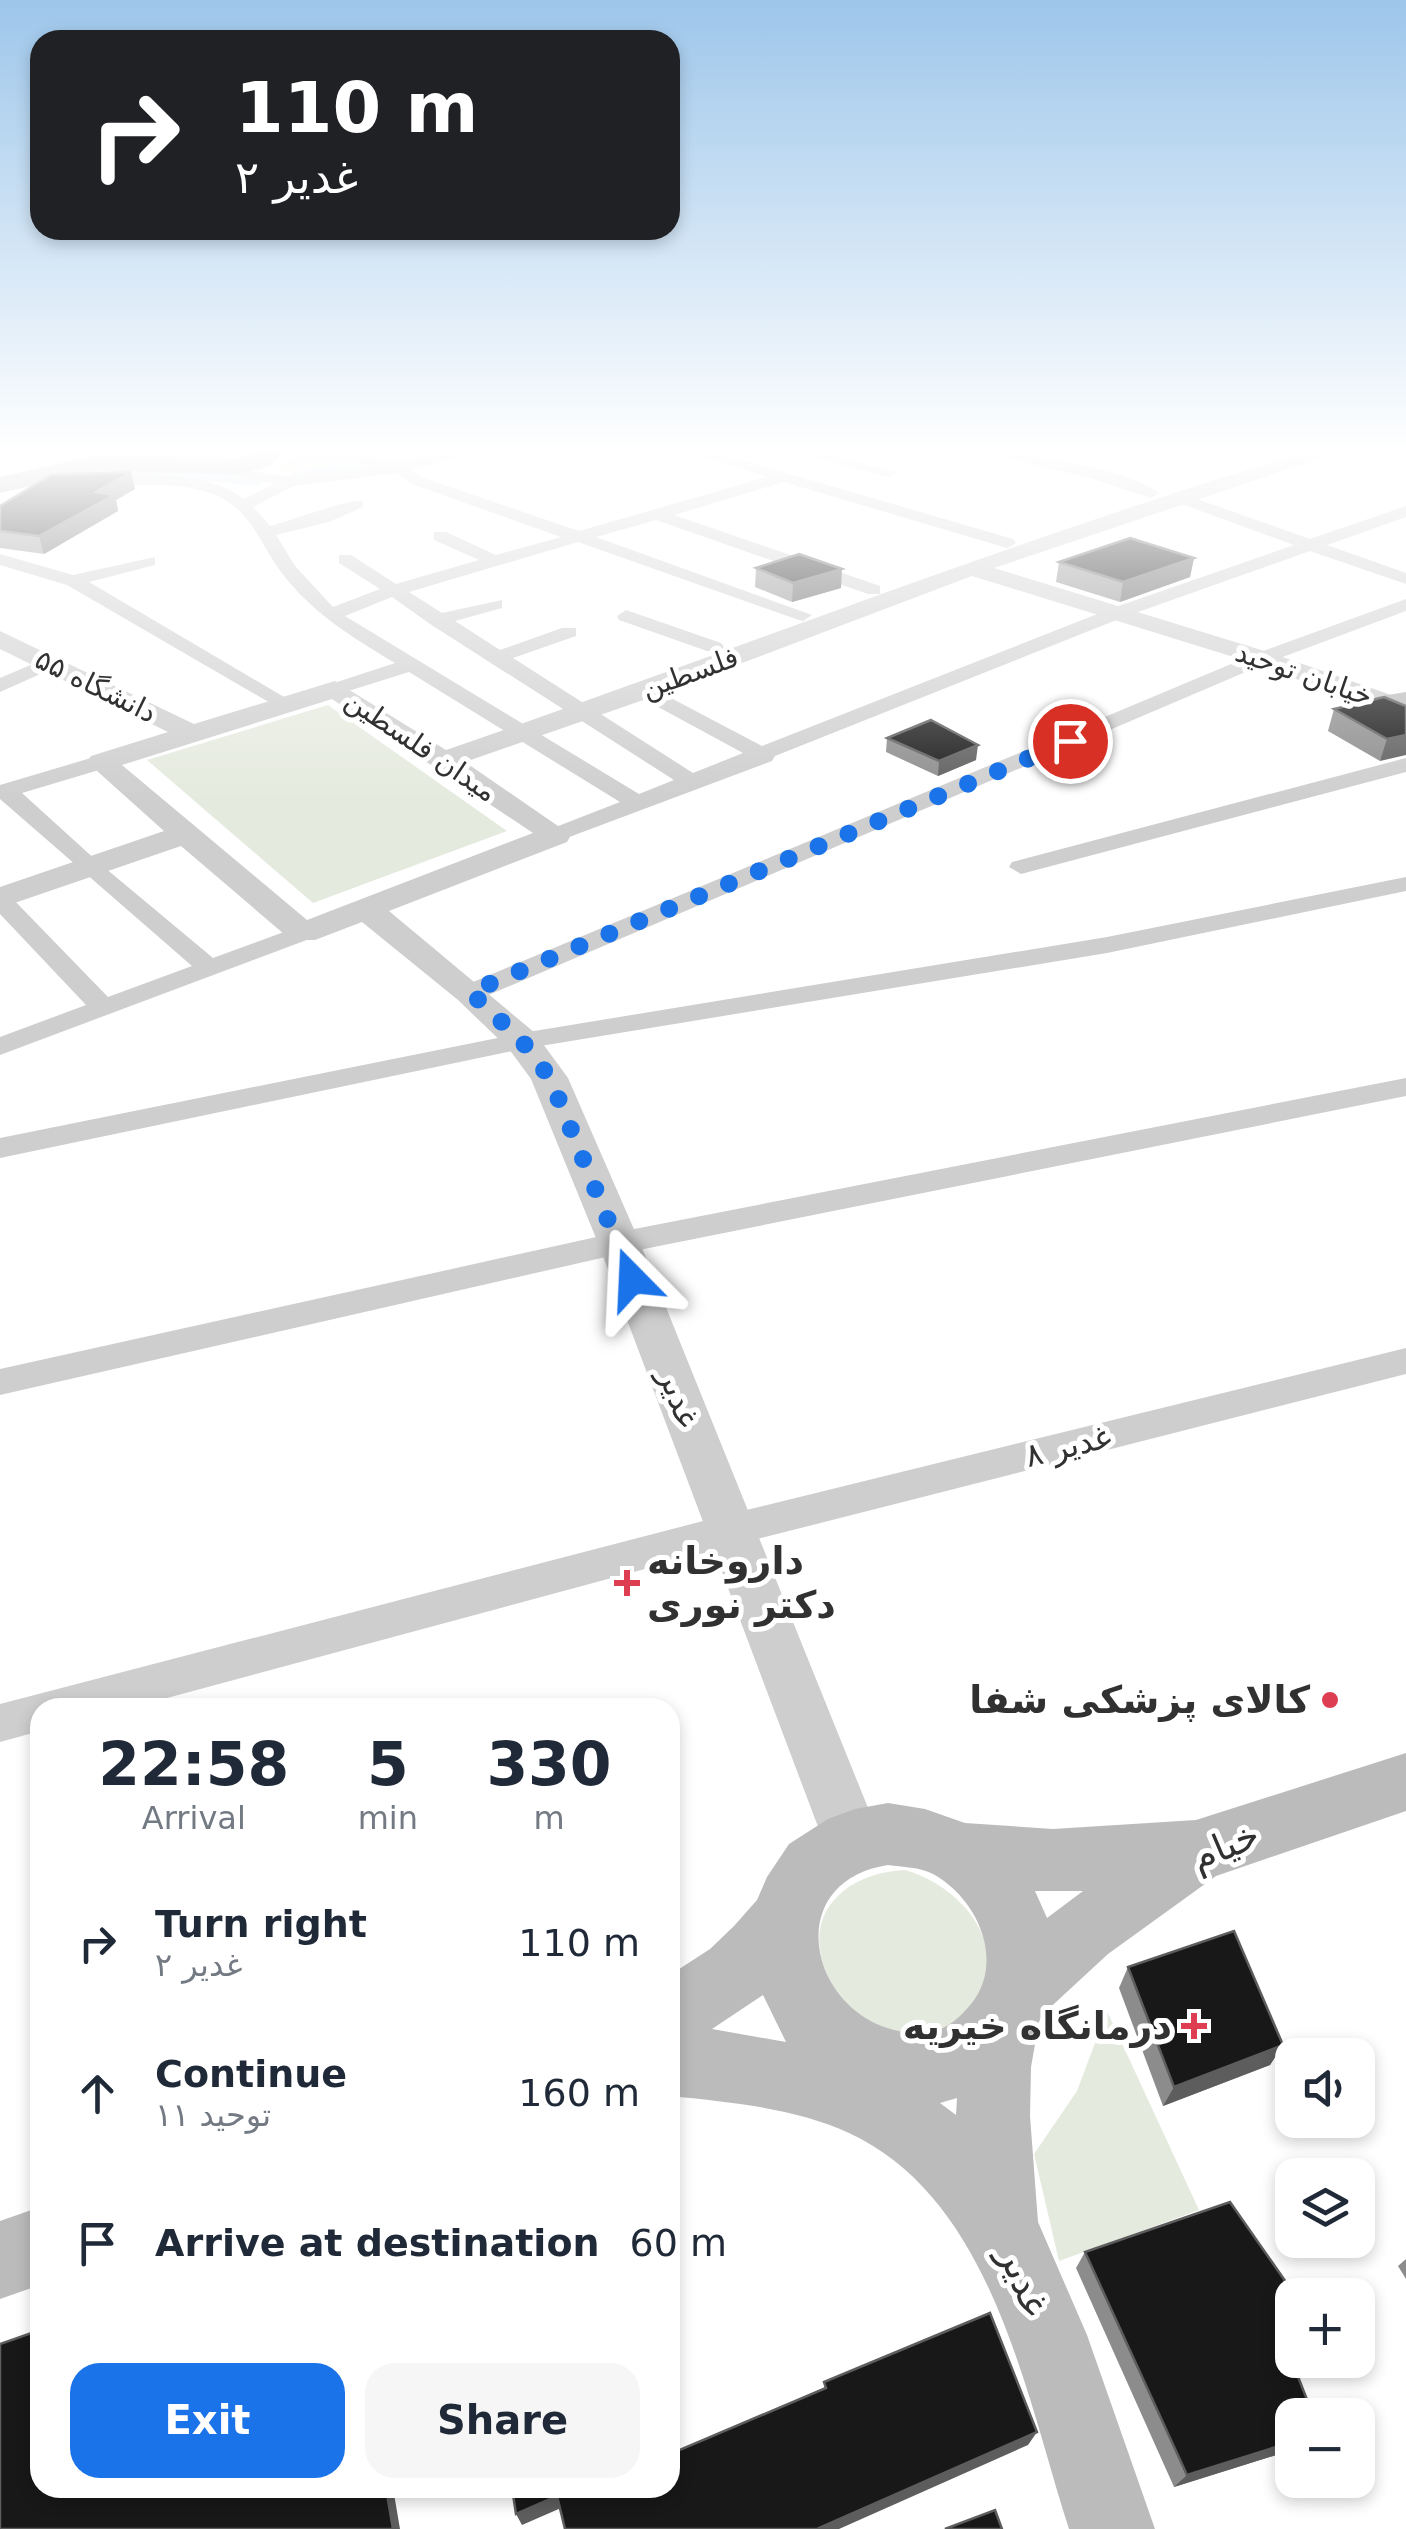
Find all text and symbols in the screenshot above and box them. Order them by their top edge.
text: 110 m [235,67,478,149]
icon: right [70,70,200,200]
text: غدیر ۲ [235,151,358,204]
street label: خیابان توحید [1231,635,1377,713]
street label: فلسطین [637,640,743,706]
street label: دانشگاه ۵۵ [30,643,162,729]
street label: میدان فلسطین [339,683,503,809]
pin [1028,699,1113,784]
icon: arrive [1043,714,1098,769]
position arrow [580,1227,684,1331]
street label: غدیر [650,1361,708,1433]
street label: غدیر ۸ [1021,1417,1115,1475]
place label: داروخانه دکتر نوری [647,1539,836,1627]
marker: داروخانه دکتر نوری [616,1572,638,1594]
place label: کالای پزشکی شفا [969,1678,1311,1722]
marker: کالای پزشکی شفا [1319,1689,1341,1711]
text: 22:58 [98,1729,289,1799]
text: 5 [367,1729,409,1799]
text: 330 [486,1729,612,1799]
text: Arrival [142,1799,246,1837]
text: min [358,1799,418,1837]
text: m [533,1799,565,1837]
street label: خیام [1184,1812,1266,1880]
text: Turn right [155,1902,367,1946]
icon: right [70,1916,125,1971]
text: 110 m [518,1921,640,1965]
text: غدیر ۲ [155,1946,242,1984]
place label: درمانگاه خیریه [903,2004,1172,2048]
marker: درمانگاه خیریه [1181,2013,1207,2039]
map controls [1275,2038,1375,2498]
button: sound [1275,2038,1375,2138]
text: Continue [155,2052,347,2096]
icon: ahead [70,2066,125,2121]
text: 160 m [518,2071,640,2115]
text: توحید ۱۱ [155,2096,271,2134]
button: layers [1275,2158,1375,2258]
icon: arrive [70,2216,125,2271]
text: Arrive at destination [155,2221,600,2265]
text: 60 m [630,2221,727,2265]
street label: غدیر [988,2238,1058,2323]
button: + [1275,2278,1375,2378]
button: Exit [70,2363,345,2478]
button: Share [365,2363,640,2478]
button: − [1275,2398,1375,2498]

